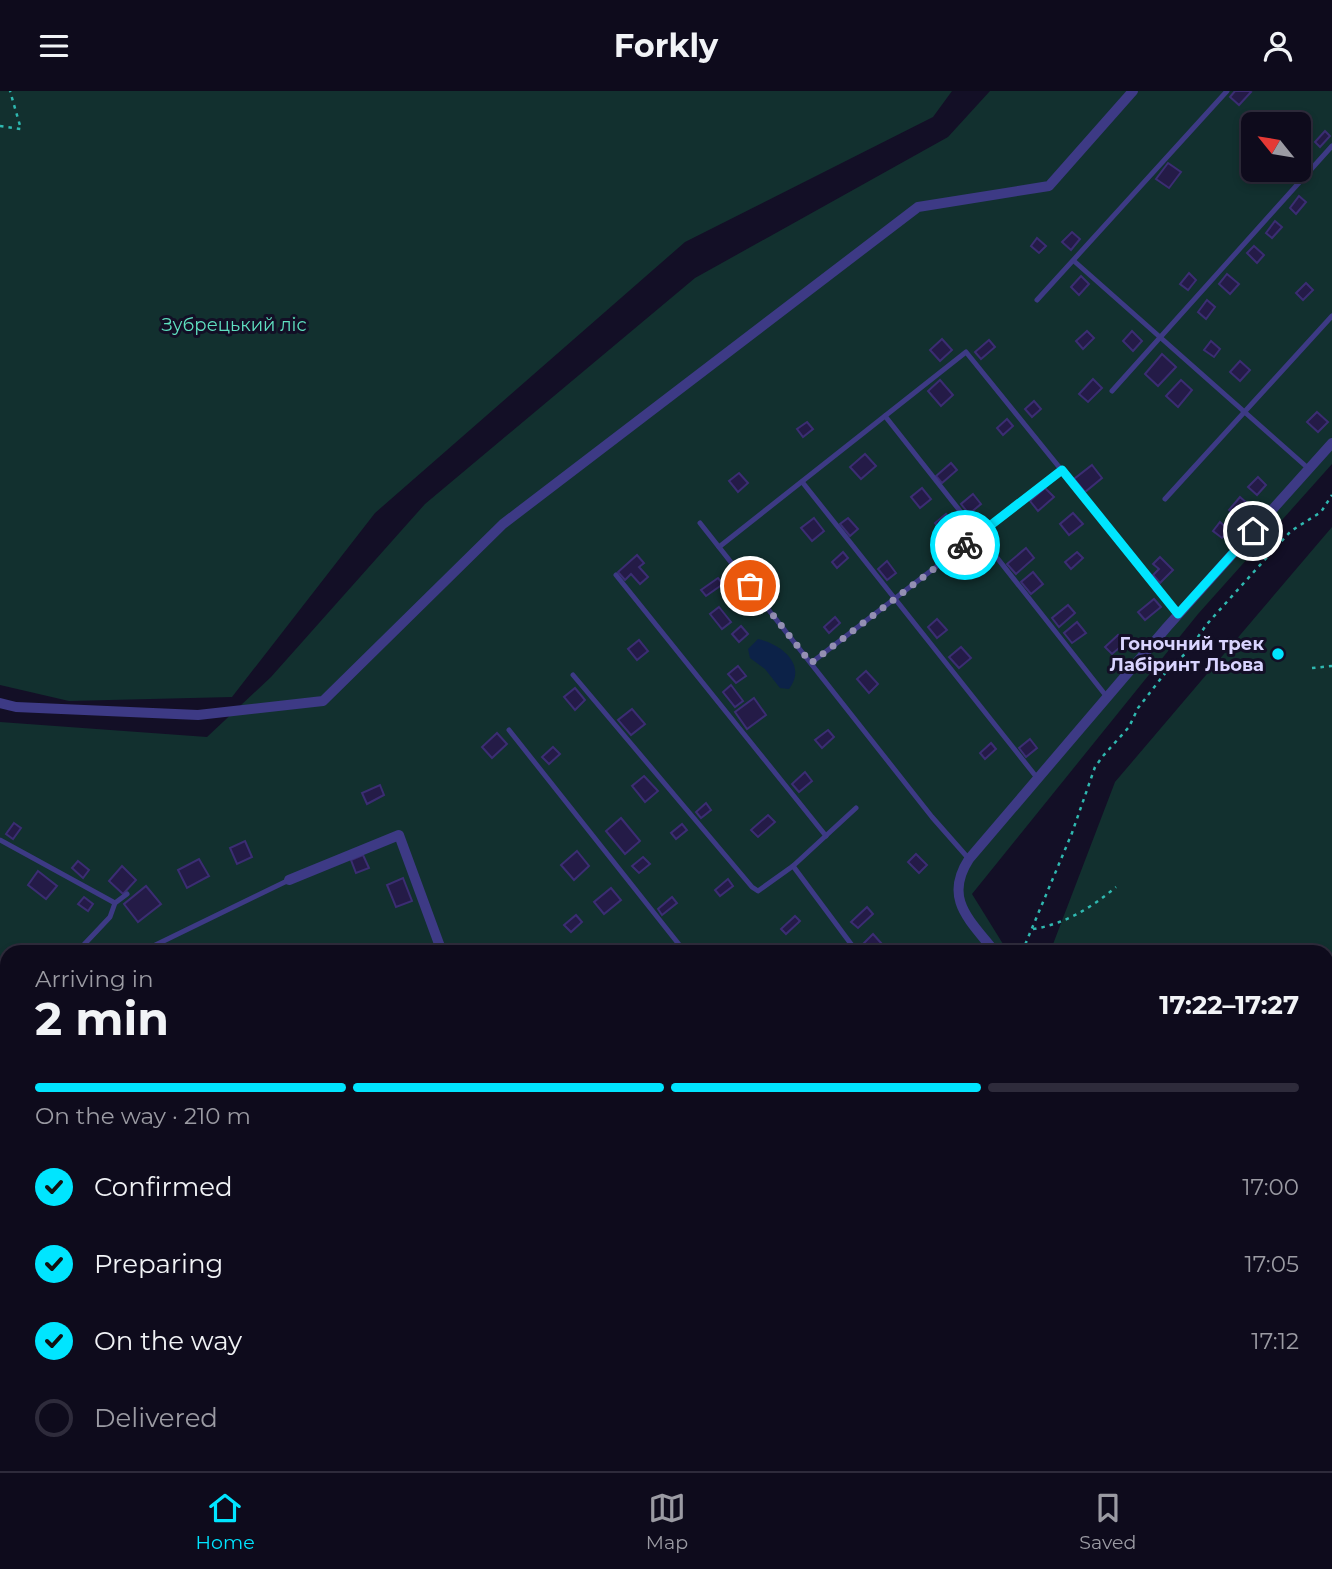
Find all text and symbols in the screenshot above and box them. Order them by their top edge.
text: Forkly [614,26,718,65]
icon: menu [35,27,73,65]
icon: person [1259,27,1297,65]
north arrow [1241,112,1311,182]
map controls [1241,112,1311,182]
park label: Зубрецький ліс [161,314,307,336]
pin [1223,501,1283,561]
courier [930,510,1000,580]
icon: home [1234,512,1272,550]
icon: bike [946,526,984,564]
pin [720,556,780,616]
icon: bag [731,567,769,605]
place label: Гоночний трек Лабіринт Льова [1110,633,1264,676]
marker: Гоночний трек Лабіринт Льова [1270,646,1286,662]
text: Arriving in [35,965,154,993]
text: 17:22–17:27 [1159,989,1299,1021]
text: 2 min [35,990,169,1047]
text: On the way · 210 m [35,1102,251,1130]
icon: check [35,1168,73,1206]
text: Confirmed [94,1171,233,1203]
text: 17:00 [1242,1173,1299,1201]
icon: check [35,1245,73,1283]
text: Preparing [94,1248,223,1280]
text: 17:05 [1244,1250,1299,1278]
icon: check [35,1322,73,1360]
text: On the way [94,1325,242,1357]
text: 17:12 [1251,1327,1299,1355]
text: Delivered [94,1402,218,1434]
tab: Home [196,1489,255,1554]
tab: Map [646,1489,688,1554]
tab: Saved [1079,1489,1136,1554]

